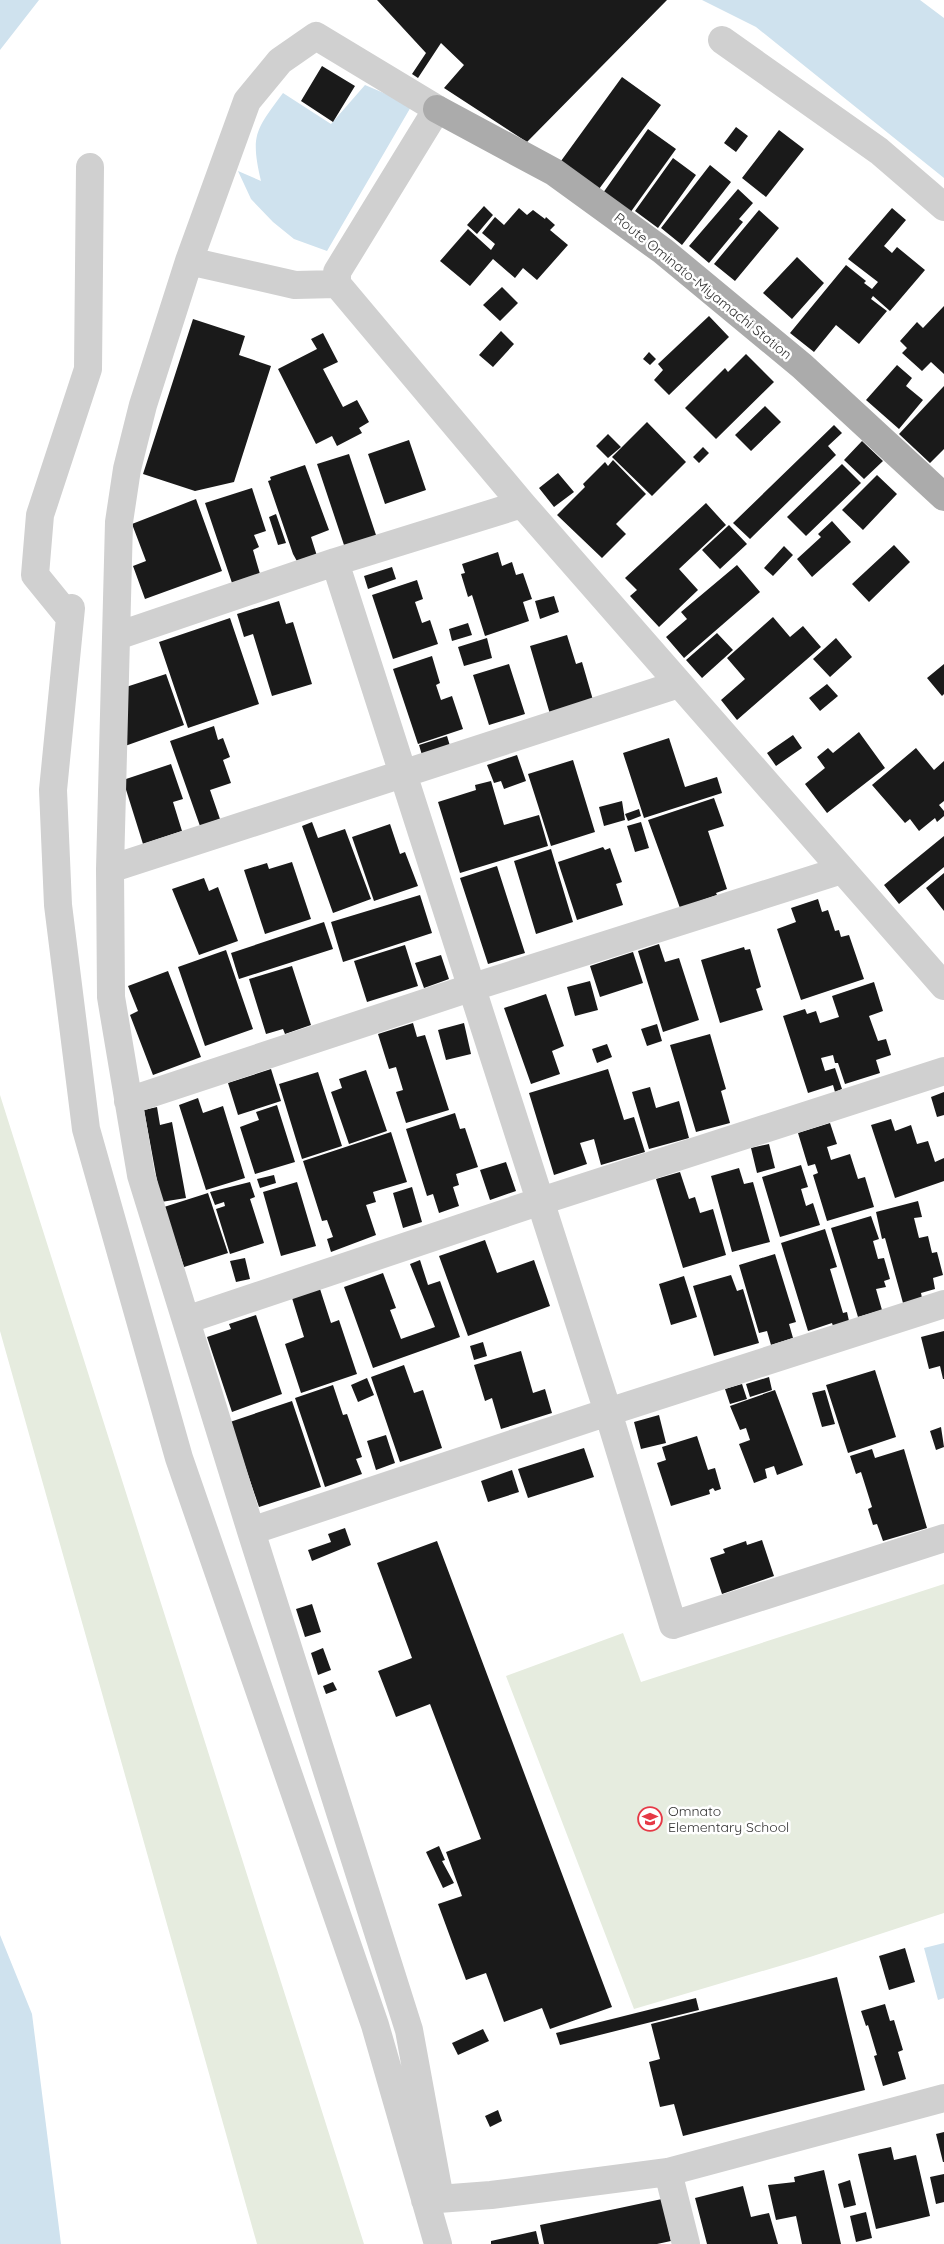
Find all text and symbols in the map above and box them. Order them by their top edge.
street label: Route Ominato-Miyamachi Station [611,209,795,363]
place label: Omnato Elementary School [668,1802,789,1836]
school or university icon: Omnato Elementary School [637,1806,663,1832]

